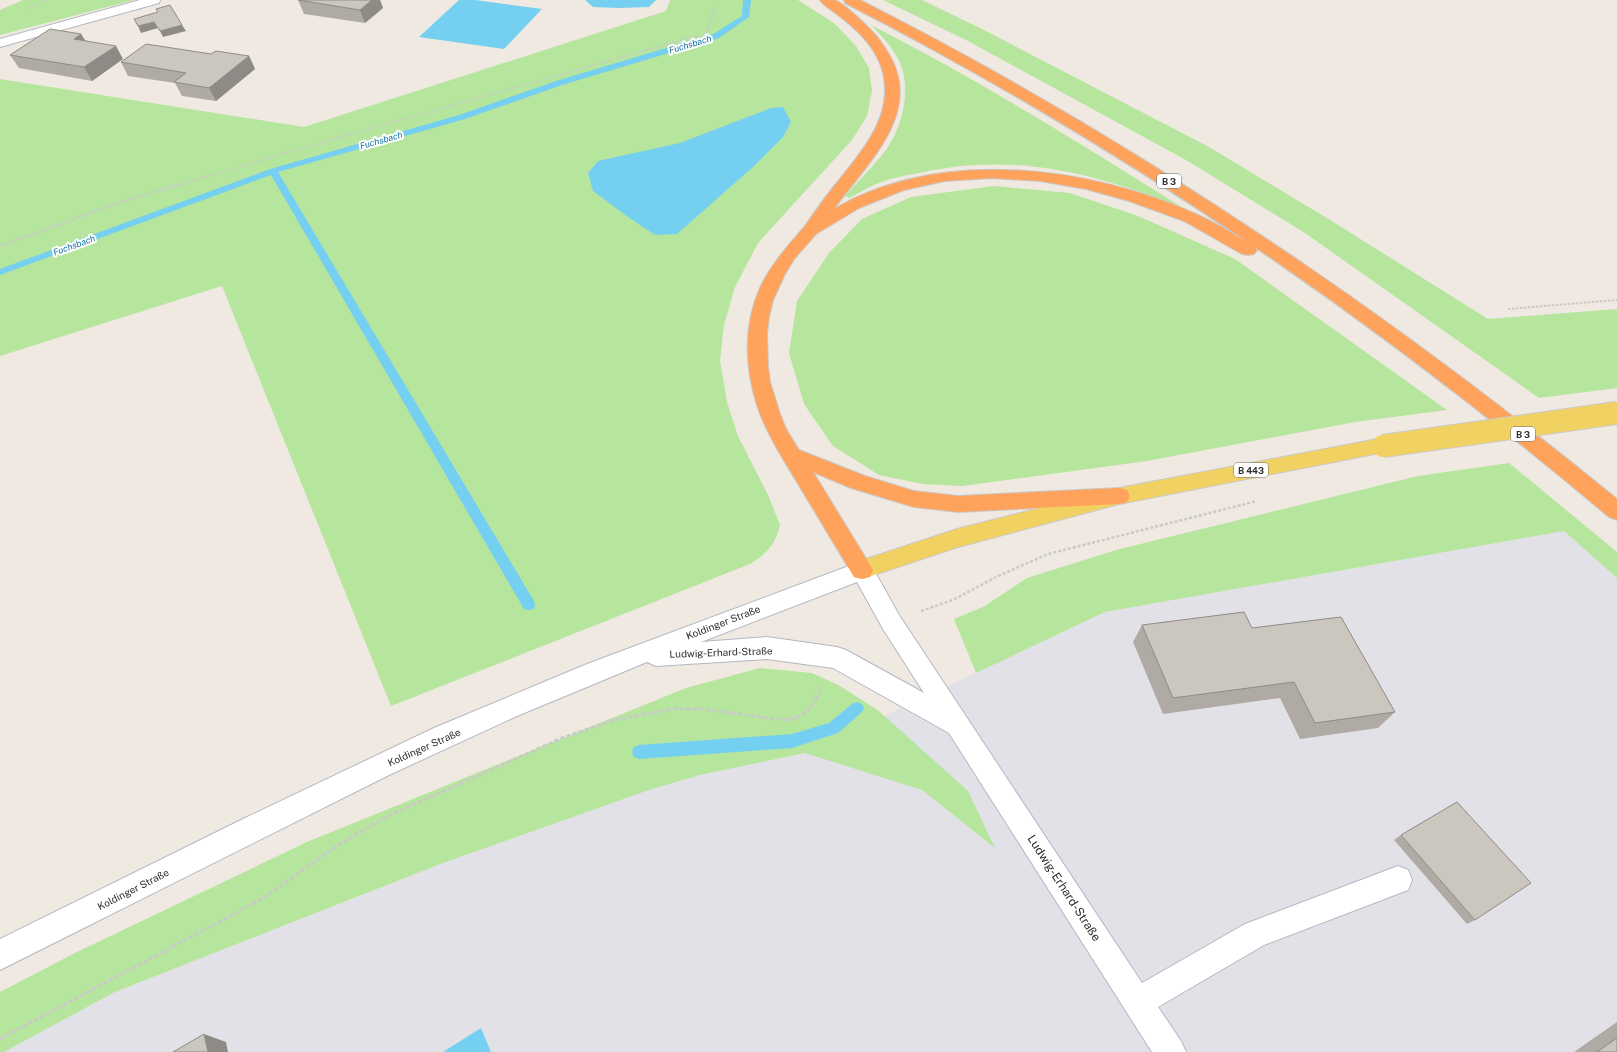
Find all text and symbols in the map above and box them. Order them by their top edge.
water label: Fuchsbach [667,32,713,56]
water label: Fuchsbach [358,129,404,151]
road number: B 3 [1157,174,1181,188]
water label: Fuchsbach [51,232,97,258]
road number: B 3 [1511,427,1535,441]
road number: B 443 [1234,463,1268,477]
street label: Koldinger Straße [684,602,762,642]
street label: Ludwig-Erhard-Straße [669,644,773,660]
street label: Koldinger Straße [386,725,463,768]
street label: Ludwig-Erhard-Straße [1024,832,1104,944]
street label: Koldinger Straße [95,866,171,912]

